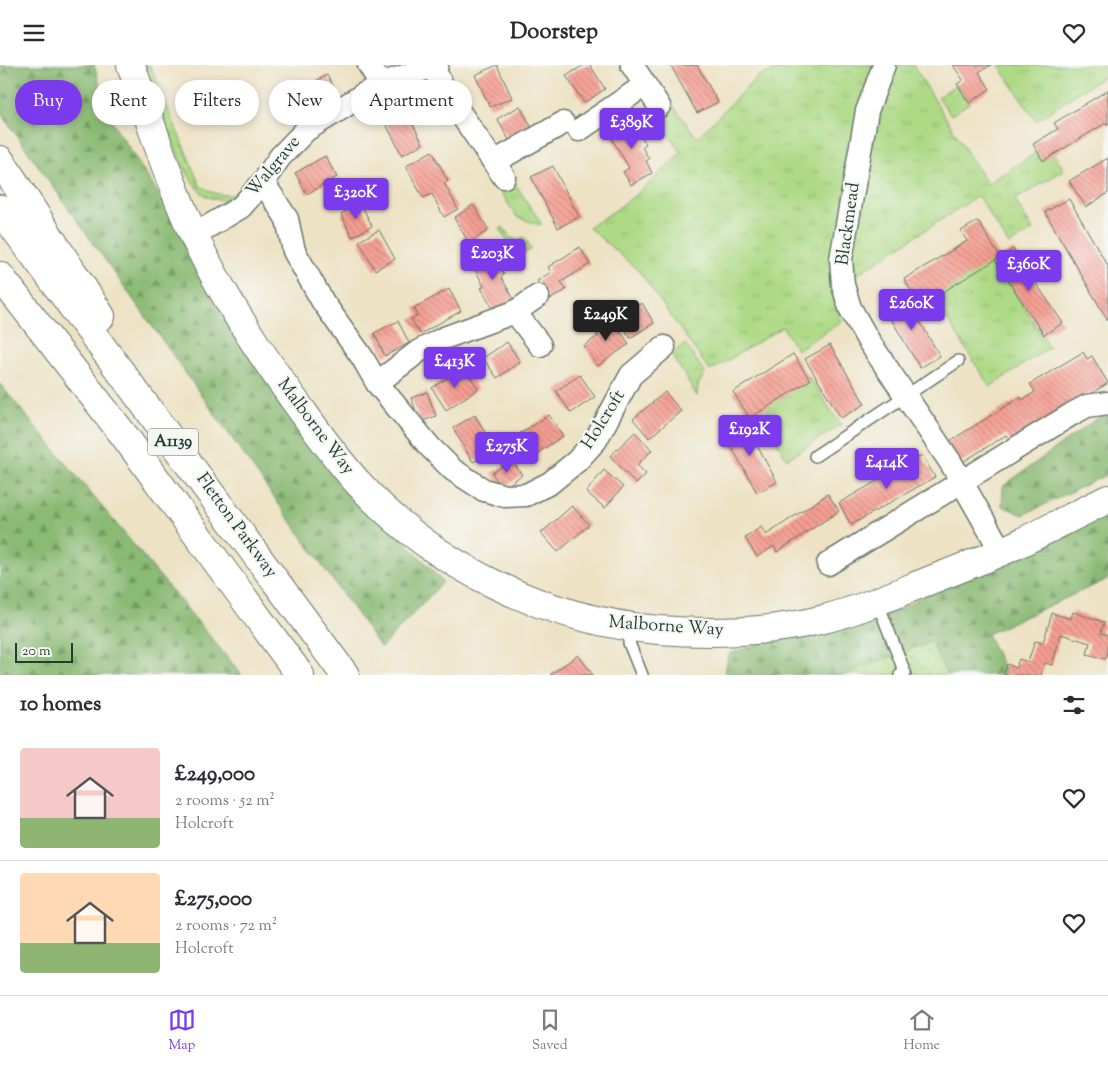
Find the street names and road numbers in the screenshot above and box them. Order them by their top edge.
street label: Walgrave [241,131,307,203]
street label: Blackmead [830,181,868,267]
street label: Malborne Way [270,373,360,481]
street label: Holcroft [576,385,632,455]
road number: A1139 [148,429,198,456]
street label: Fletton Parkway [189,468,283,584]
street label: Malborne Way [608,610,724,644]

